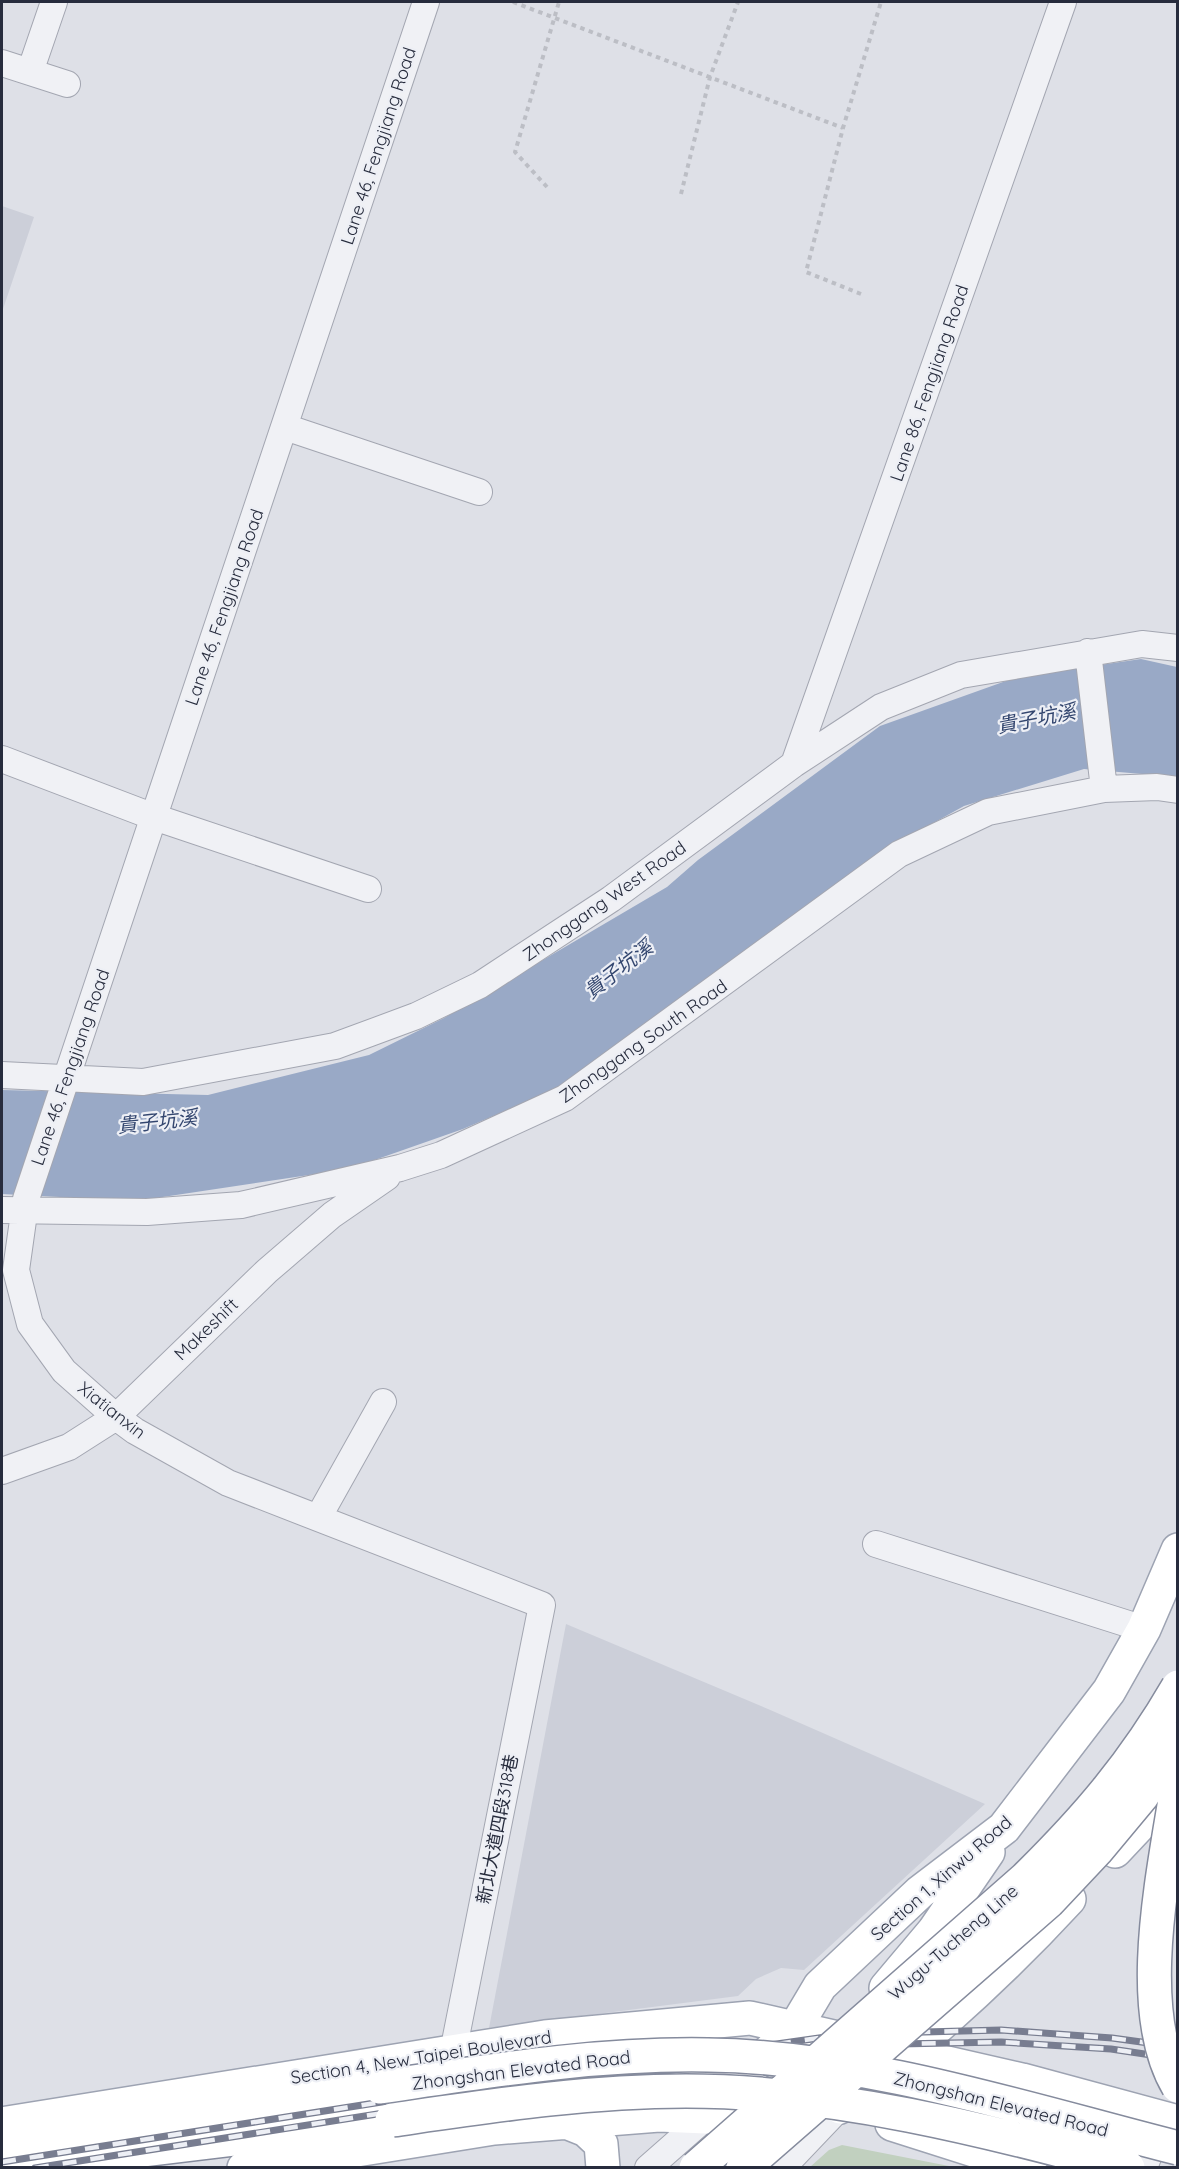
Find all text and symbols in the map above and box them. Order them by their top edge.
street label: Lane 46, Fengjiang Road [335,44,421,248]
street label: Lane 86, Fengjiang Road [885,282,973,484]
street label: Lane 46, Fengjiang Road [180,506,268,708]
water label: 貴子坑溪 [994,698,1081,738]
street label: Zhonggang West Road [518,836,690,966]
water label: 貴子坑溪 [579,933,660,1003]
street label: Lane 46, Fengjiang Road [26,966,114,1168]
street label: Zhonggang South Road [554,974,732,1108]
water label: 貴子坑溪 [116,1104,201,1138]
street label: Makeshift [169,1293,243,1365]
street label: Xiatianxin [73,1376,151,1444]
street label: 新北大道四段318巷 [471,1752,523,1906]
street label: Section 1, Xinwu Road [866,1810,1016,1946]
street label: Wugu-Tucheng Line [883,1879,1023,2005]
street label: Section 4, New Taipei Boulevard [289,2025,553,2089]
street label: Zhongshan Elevated Road [410,2045,632,2095]
street label: Zhongshan Elevated Road [891,2066,1111,2142]

